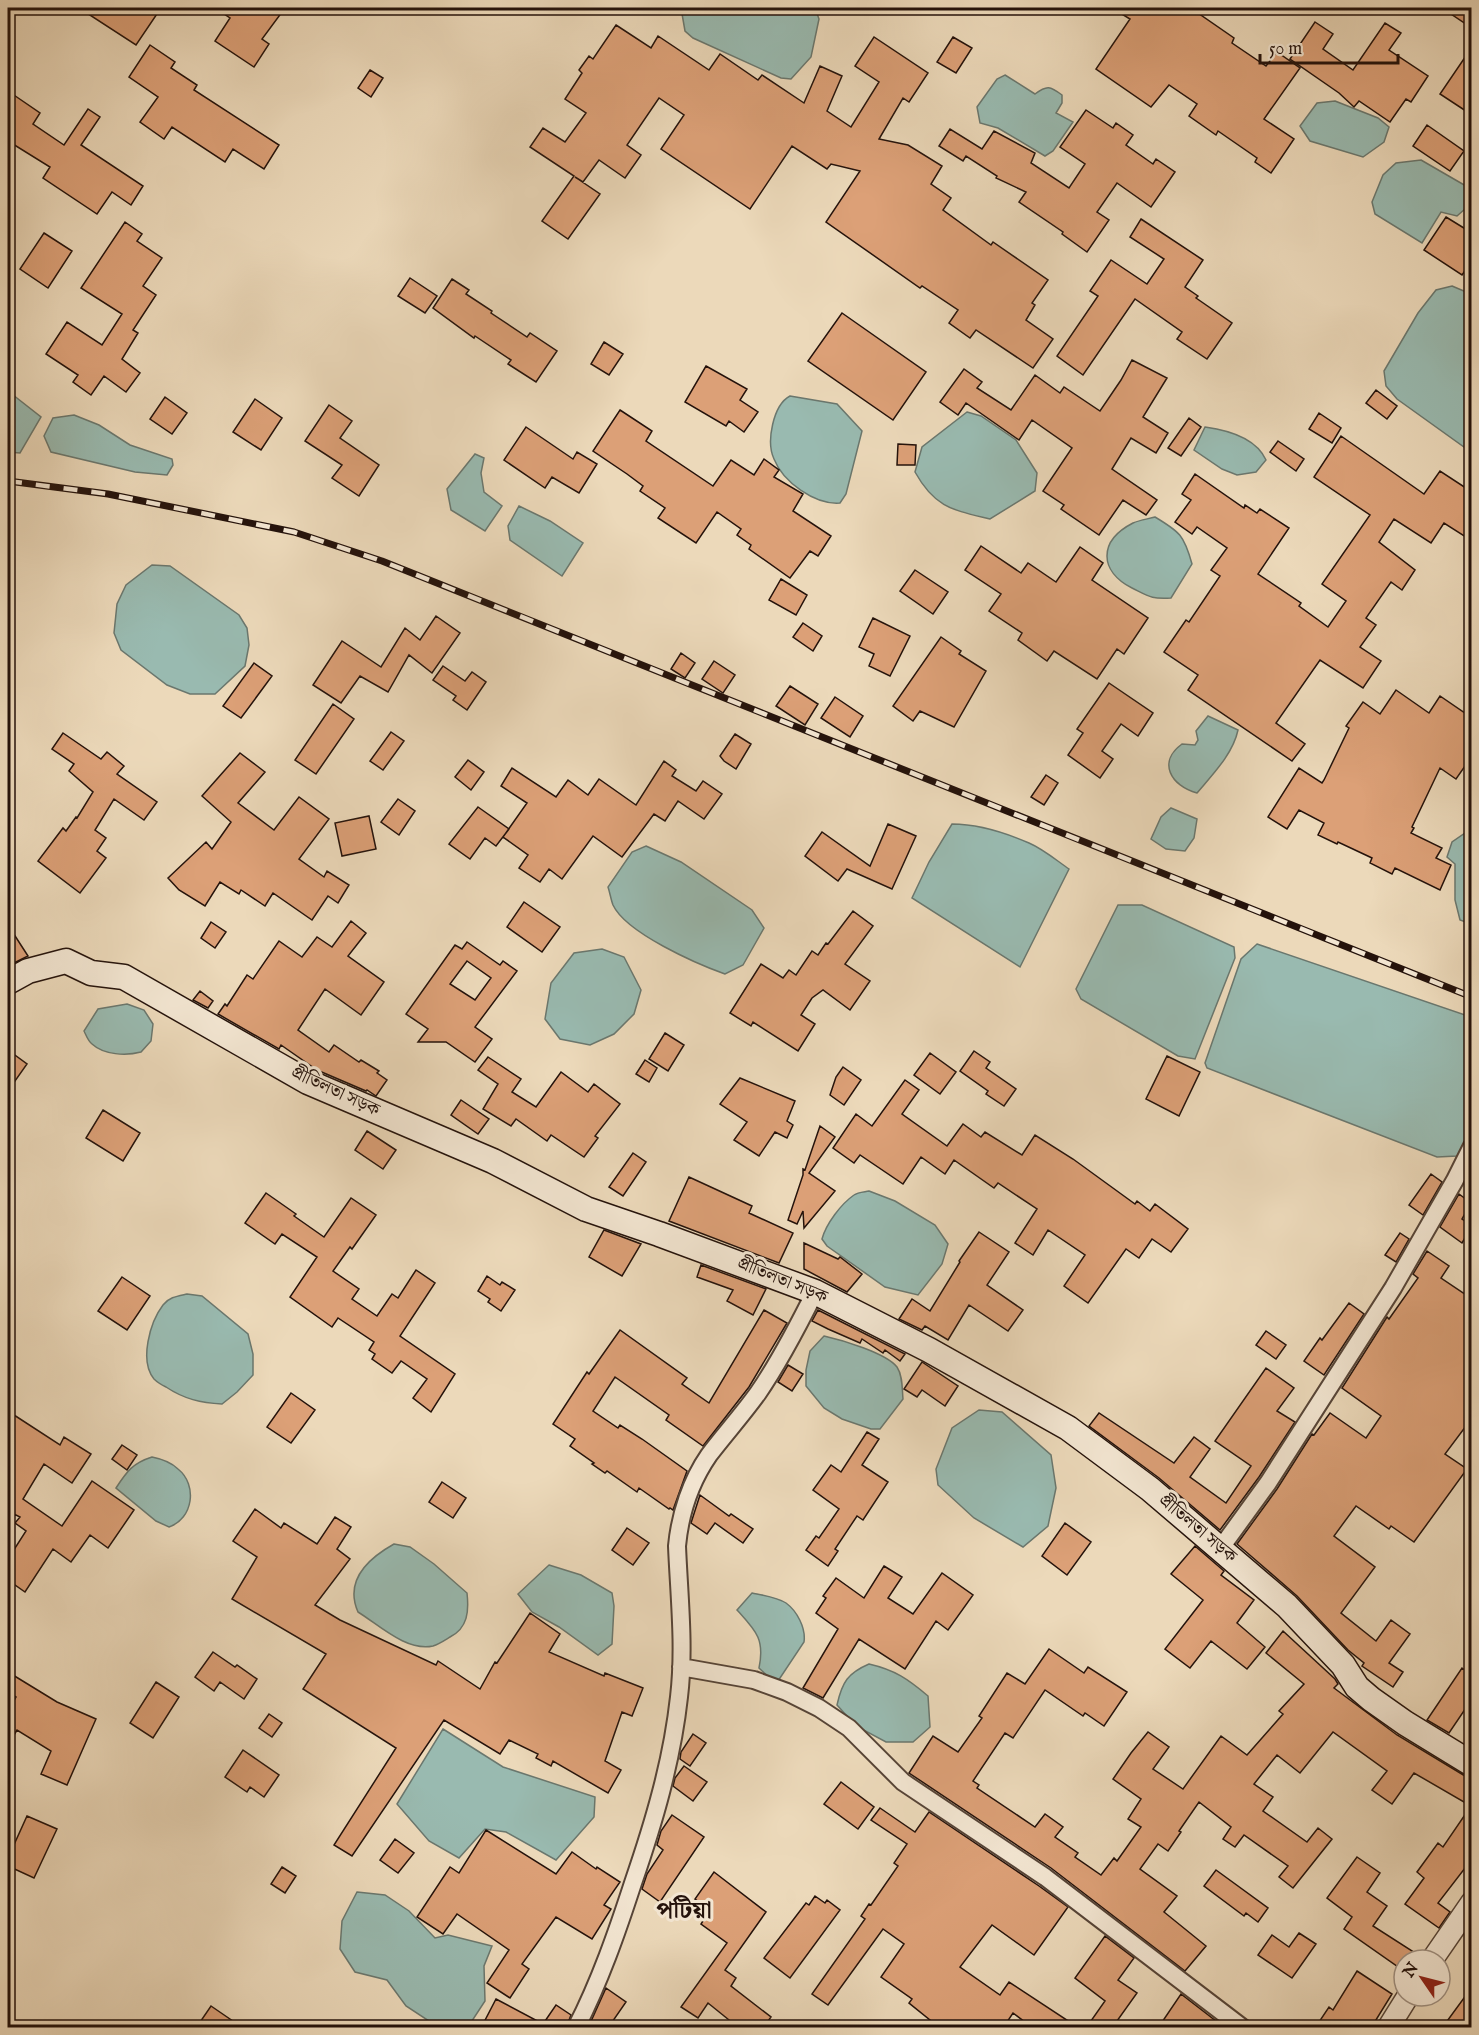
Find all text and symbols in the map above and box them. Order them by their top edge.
scale bar [1260,27,1398,65]
text: 50 m [1269,38,1302,61]
street label: প্রীতিলতা সড়ক [287,1061,384,1123]
street label: প্রীতিলতা সড়ক [734,1252,832,1310]
street label: প্রীতিলতা সড়ক [1153,1490,1242,1569]
district label: পটিয়া [656,1895,712,1927]
north arrow [1392,1948,1452,2008]
text: N [1399,1959,1424,1983]

